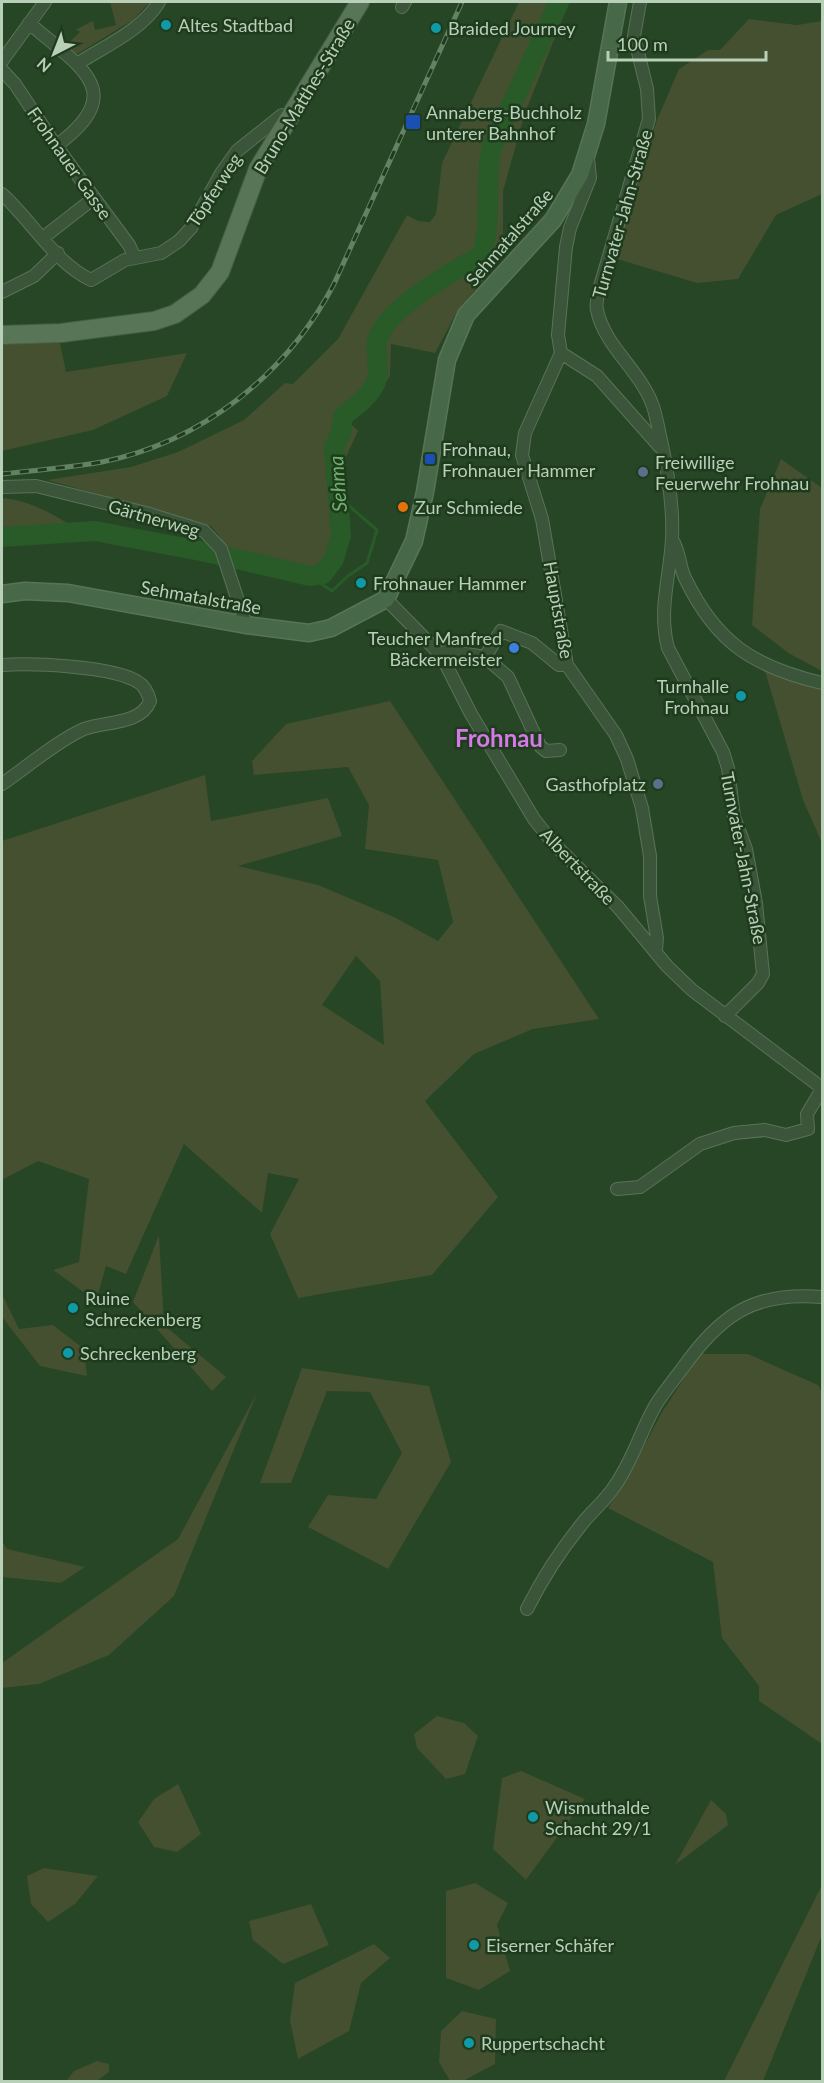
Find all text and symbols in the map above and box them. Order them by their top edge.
place label: Altes Stadtbad [178,14,293,36]
street label: Bruno-Matthes-Straße [249,14,359,178]
place label: Braided Journey [448,17,576,39]
marker: Altes Stadtbad [159,18,173,32]
marker: Braided Journey [429,21,443,35]
north arrow [24,24,84,84]
scale bar [608,24,766,62]
text: 100 m [617,33,668,55]
text: N [33,54,55,77]
place label: Annaberg-Buchholz unterer Bahnhof [426,101,582,144]
street label: Frohnauer Gasse [23,103,117,223]
marker: Annaberg-Buchholz unterer Bahnhof [404,113,422,131]
street label: Turnvater-Jahn-Straße [587,127,657,301]
street label: Töpferweg [182,149,246,231]
street label: Sehmatalstraße [461,184,557,290]
place label: Frohnau, Frohnauer Hammer [442,438,596,481]
place label: Freiwillige Feuerwehr Frohnau [655,451,809,494]
marker: Frohnau, Frohnauer Hammer [423,452,437,466]
water label: Sehma [323,455,351,513]
marker: Freiwillige Feuerwehr Frohnau [636,465,650,479]
street label: Gärtnerweg [106,494,202,542]
place label: Zur Schmiede [415,496,523,518]
marker: Zur Schmiede [396,500,410,514]
street label: Hauptstraße [540,560,578,660]
place label: Frohnauer Hammer [373,572,527,594]
street label: Sehmatalstraße [139,576,263,618]
marker: Frohnauer Hammer [354,576,368,590]
place label: Teucher Manfred Bäckermeister [368,627,502,670]
marker: Teucher Manfred Bäckermeister [507,641,521,655]
place label: Turnhalle Frohnau [657,675,729,718]
marker: Turnhalle Frohnau [734,689,748,703]
district label: Frohnau [455,723,543,752]
street label: Turnvater-Jahn-Straße [717,770,771,946]
place label: Gasthofplatz [546,773,646,795]
marker: Gasthofplatz [651,777,665,791]
street label: Albertstraße [536,823,620,909]
place label: Ruine Schreckenberg [85,1287,201,1330]
marker: Ruine Schreckenberg [66,1301,80,1315]
place label: Schreckenberg [80,1342,196,1364]
marker: Schreckenberg [61,1346,75,1360]
place label: Wismuthalde Schacht 29/1 [545,1796,651,1839]
marker: Wismuthalde Schacht 29/1 [526,1810,540,1824]
place label: Eiserner Schäfer [486,1934,615,1956]
marker: Eiserner Schäfer [467,1938,481,1952]
place label: Ruppertschacht [481,2032,606,2054]
marker: Ruppertschacht [462,2036,476,2050]

